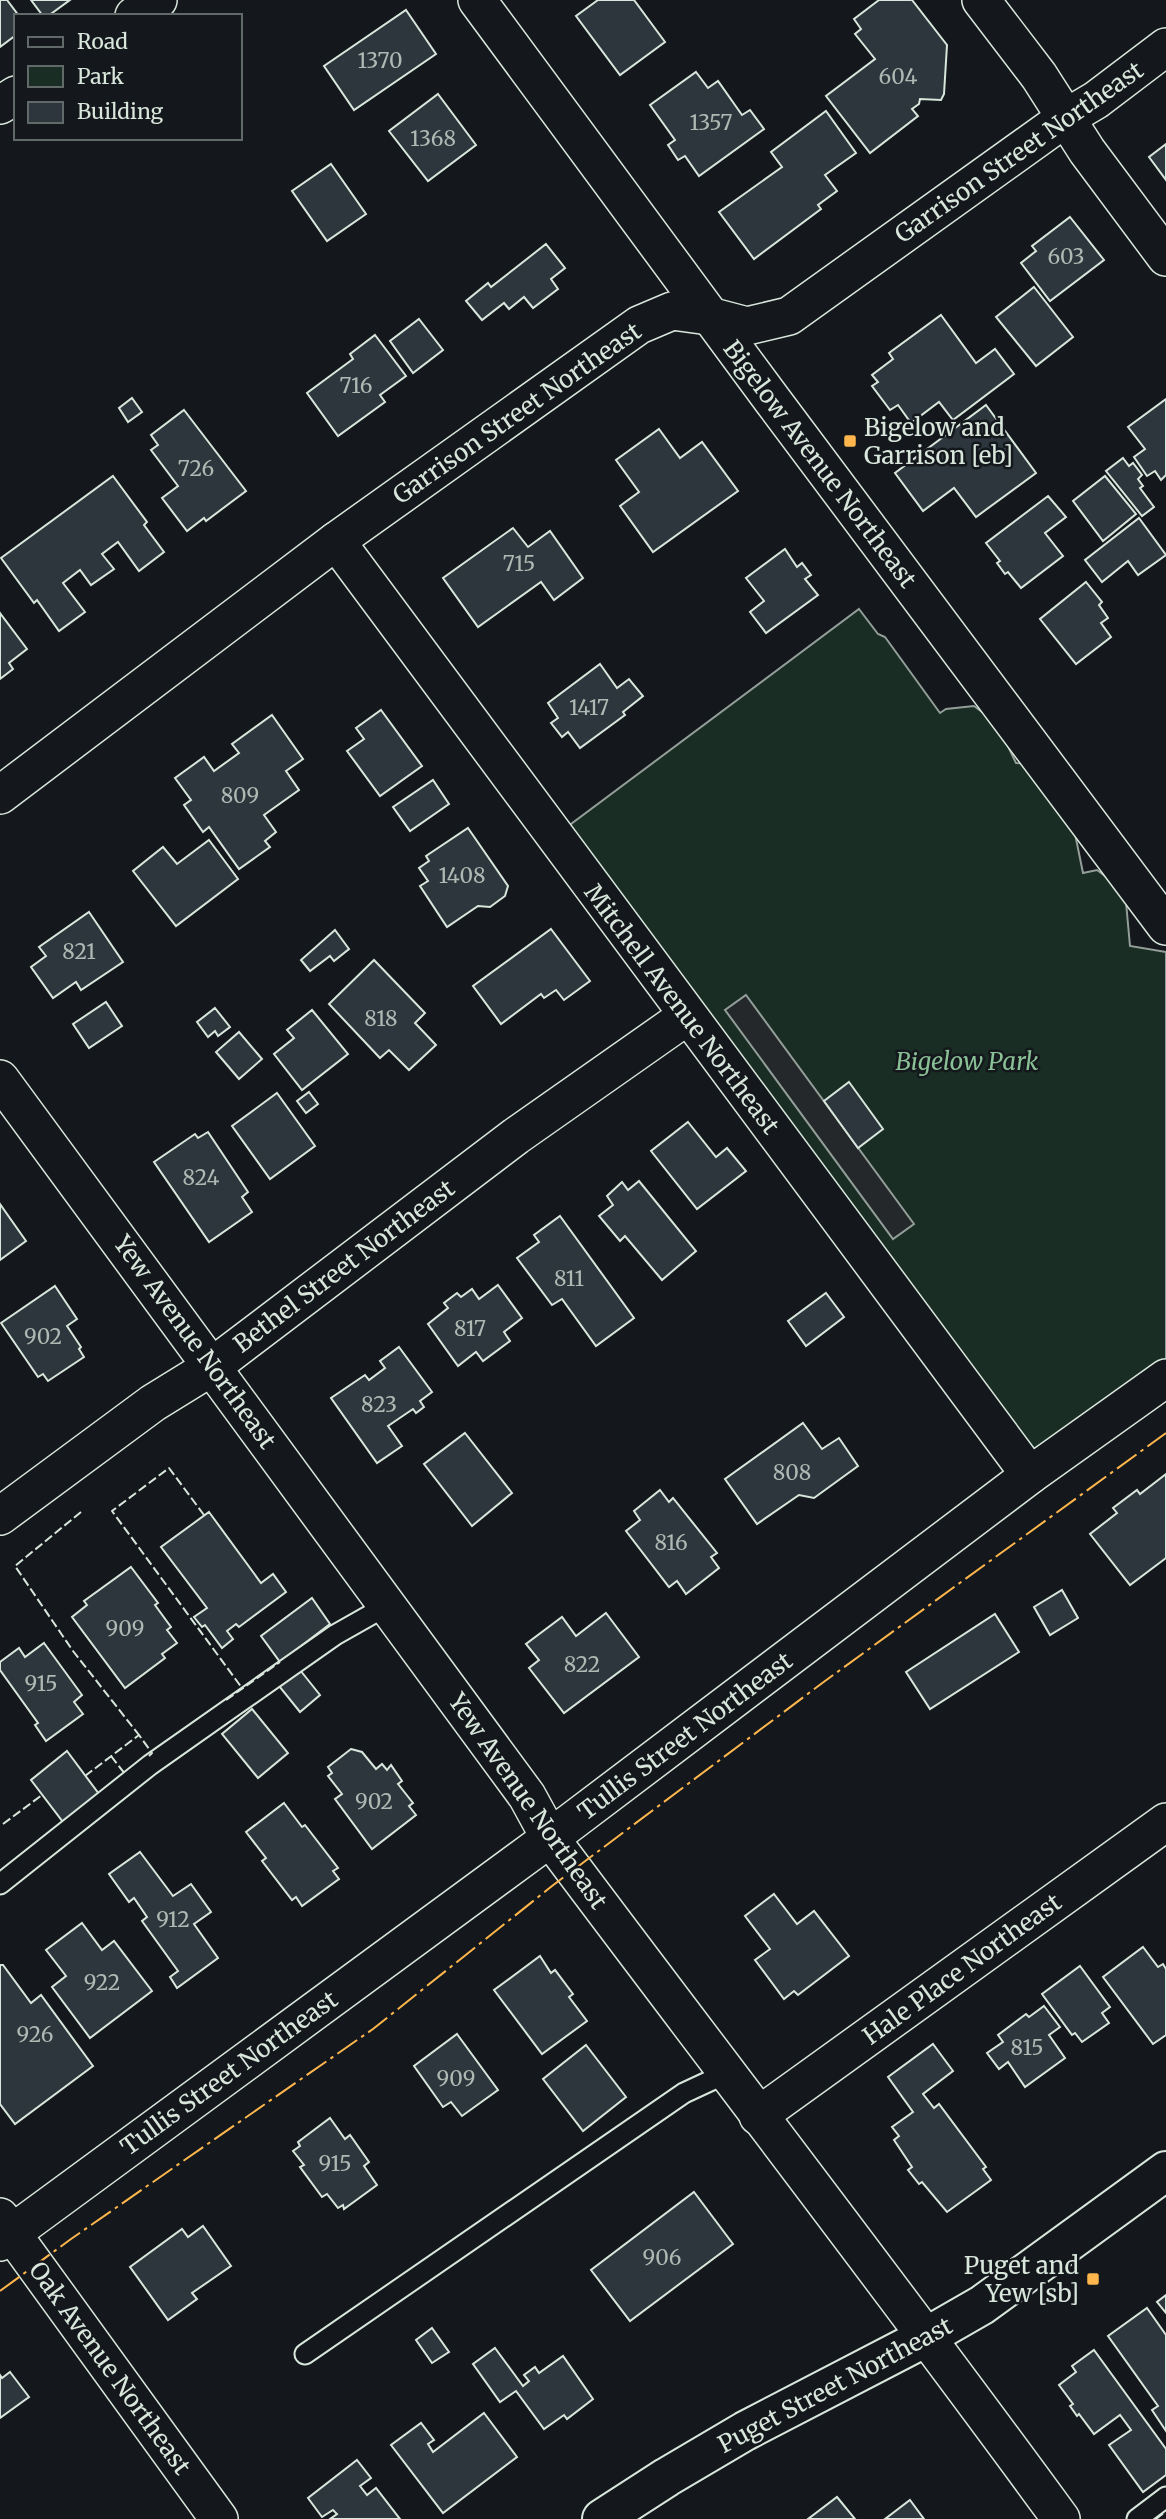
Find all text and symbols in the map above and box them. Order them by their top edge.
legend [14,14,242,140]
text: Road [77,28,128,55]
house number: 1370 [357,47,403,74]
street label: Garrison Street Northeast [889,54,1150,250]
text: Park [77,63,124,90]
house number: 604 [879,63,917,90]
text: Building [77,98,164,125]
house number: 1357 [689,109,733,136]
house number: 1368 [410,125,456,152]
house number: 603 [1047,243,1085,270]
street label: Garrison Street Northeast [387,315,648,511]
street label: Bigelow Avenue Northeast [717,334,924,594]
house number: 716 [340,372,372,399]
place label: Bigelow and Garrison [eb] [864,412,1013,471]
marker: Bigelow and Garrison [eb] [842,433,858,449]
house number: 726 [178,455,214,482]
house number: 715 [503,550,535,577]
house number: 1417 [569,694,609,721]
house number: 809 [221,782,259,809]
house number: 1408 [439,862,485,889]
street label: Mitchell Avenue Northeast [578,878,787,1141]
house number: 821 [62,938,96,965]
house number: 818 [364,1005,398,1032]
park label: Bigelow Park [896,1046,1038,1077]
house number: 824 [183,1164,220,1191]
street label: Bethel Street Northeast [227,1172,461,1359]
street label: Yew Avenue Northeast [106,1228,283,1456]
house number: 811 [554,1265,584,1292]
house number: 817 [454,1315,486,1342]
house number: 902 [24,1323,62,1350]
house number: 823 [361,1391,397,1418]
house number: 808 [773,1459,811,1486]
house number: 816 [654,1529,688,1556]
house number: 909 [106,1615,144,1642]
street label: Tullis Street Northeast [572,1645,799,1827]
house number: 822 [564,1651,600,1678]
house number: 915 [24,1670,58,1697]
street label: Yew Avenue Northeast [441,1686,615,1916]
house number: 902 [355,1788,393,1815]
street label: Hale Place Northeast [857,1886,1068,2052]
house number: 912 [156,1906,190,1933]
house number: 922 [84,1969,120,1996]
street label: Tullis Street Northeast [114,1983,344,2162]
house number: 926 [17,2021,53,2048]
house number: 815 [1011,2034,1043,2061]
house number: 909 [437,2065,475,2092]
house number: 915 [318,2150,352,2177]
house number: 906 [643,2244,681,2271]
place label: Puget and Yew [sb] [964,2250,1079,2309]
street label: Oak Avenue Northeast [22,2255,198,2481]
marker: Puget and Yew [sb] [1085,2271,1101,2287]
street label: Puget Street Northeast [712,2310,958,2460]

